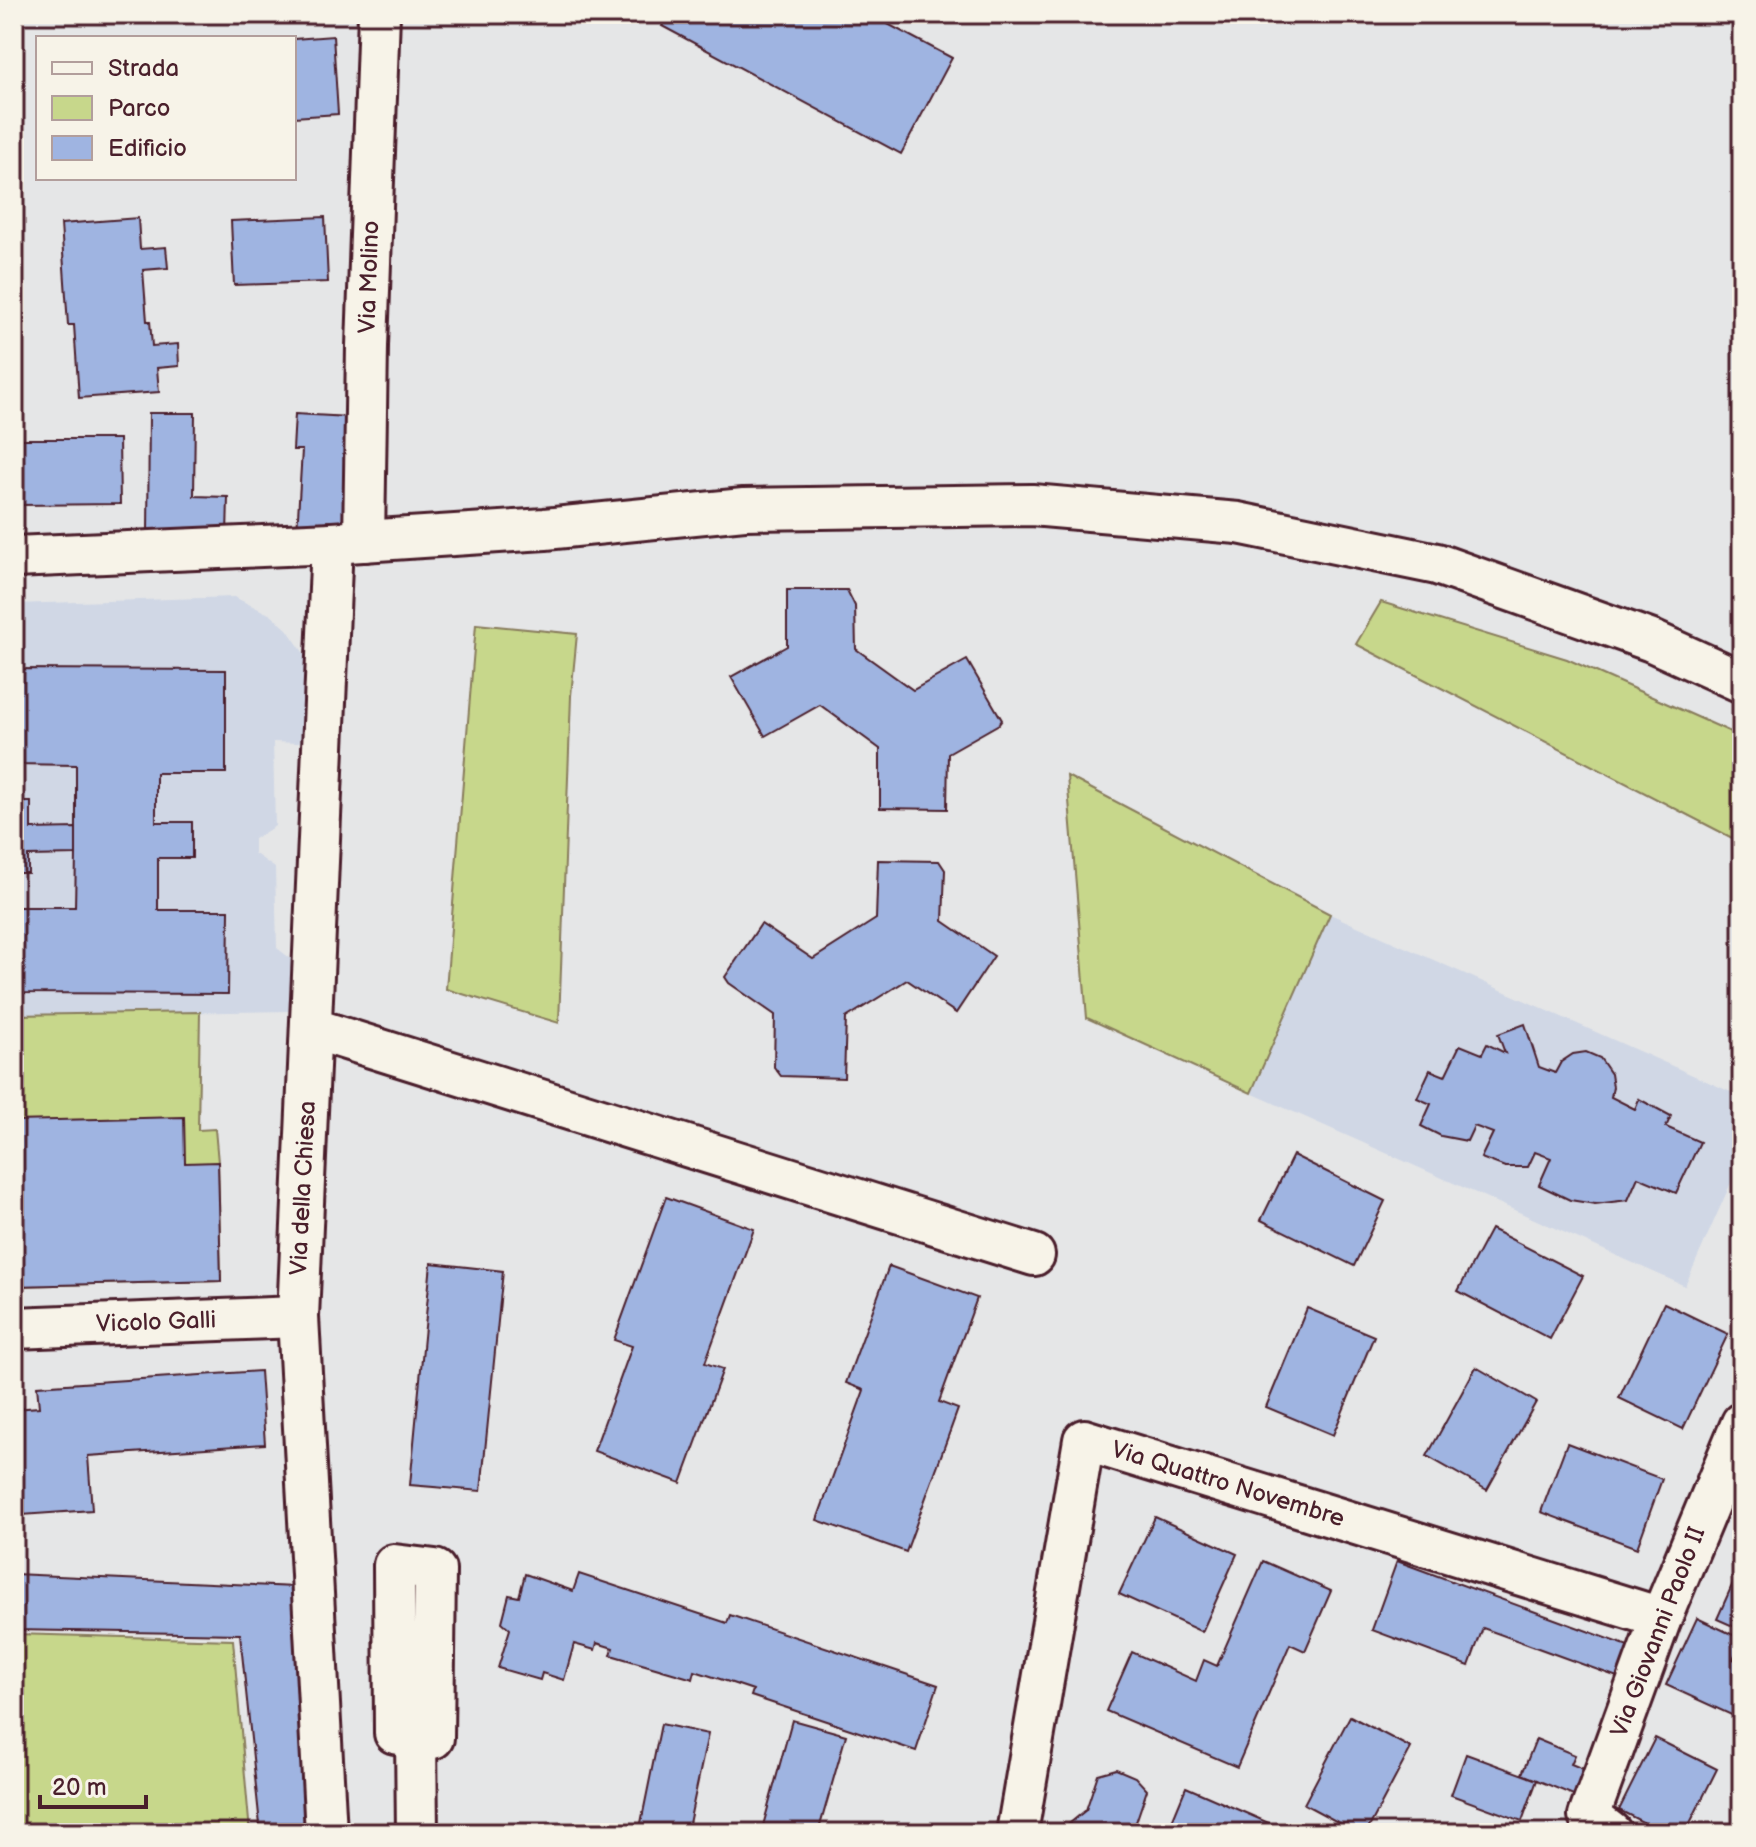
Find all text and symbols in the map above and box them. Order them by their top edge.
legend [36,36,296,180]
text: Strada [108,54,179,83]
text: Parco [108,94,170,123]
text: Edificio [108,134,187,163]
street label: Via Molino [353,220,385,334]
street label: Via della Chiesa [284,1100,322,1276]
street label: Vicolo Galli [95,1305,217,1339]
street label: Via Quattro Novembre [1108,1435,1348,1533]
street label: Via Giovanni Paolo II [1604,1523,1712,1741]
scale bar [40,1759,146,1809]
text: 20 m [52,1773,107,1802]

